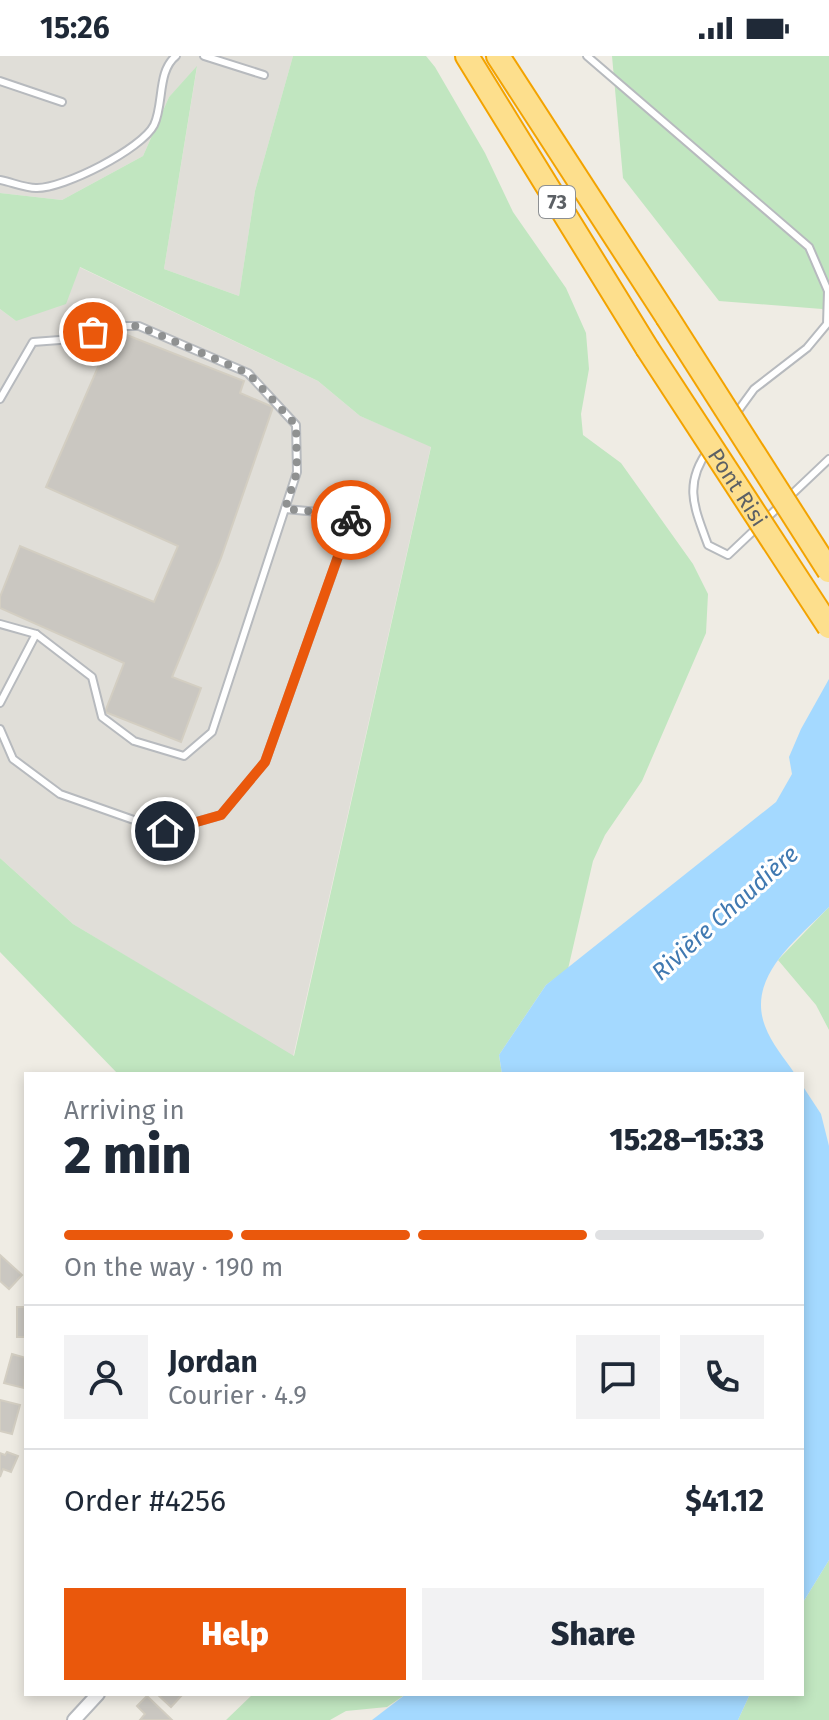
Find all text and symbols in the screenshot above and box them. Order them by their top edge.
text: 15:26 [40,10,110,46]
road number: 73 [539,186,575,218]
pin [59,298,127,366]
icon: bag [71,310,115,354]
street label: Pont Risi [702,443,773,531]
courier [311,480,391,560]
icon: bike [329,498,373,542]
pin [131,797,199,865]
icon: home [143,809,187,853]
water label: Rivière Chaudière [646,840,804,986]
text: Arriving in [64,1095,185,1126]
text: 15:28–15:33 [609,1122,764,1158]
text: 2 min [64,1124,191,1187]
text: On the way · 190 m [64,1252,283,1283]
button: person [64,1335,148,1419]
button: chat [576,1335,660,1419]
button: phone [680,1335,764,1419]
text: Jordan [168,1344,258,1380]
text: Courier · 4.9 [168,1380,307,1411]
text: Order #4256 [64,1483,226,1519]
text: $41.12 [685,1483,764,1519]
button: Help [64,1588,406,1680]
button: Share [422,1588,764,1680]

